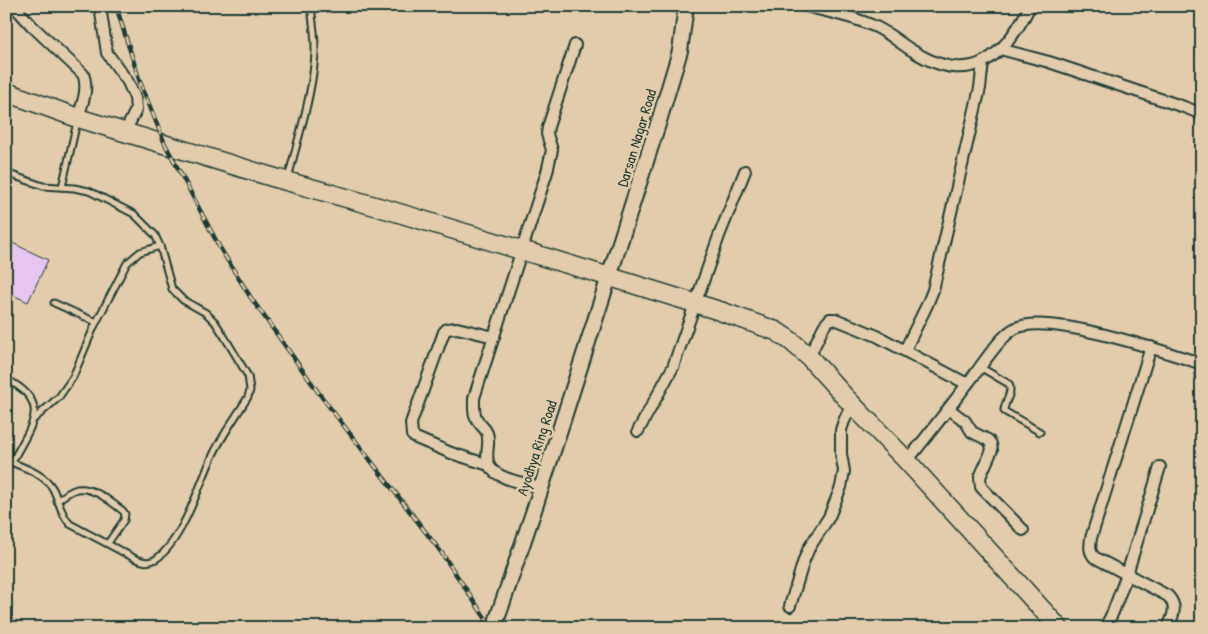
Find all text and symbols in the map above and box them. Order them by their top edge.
street label: Darsan Nagar Road [612,86,661,189]
street label: Ayodhya Ring Road [511,397,562,498]

